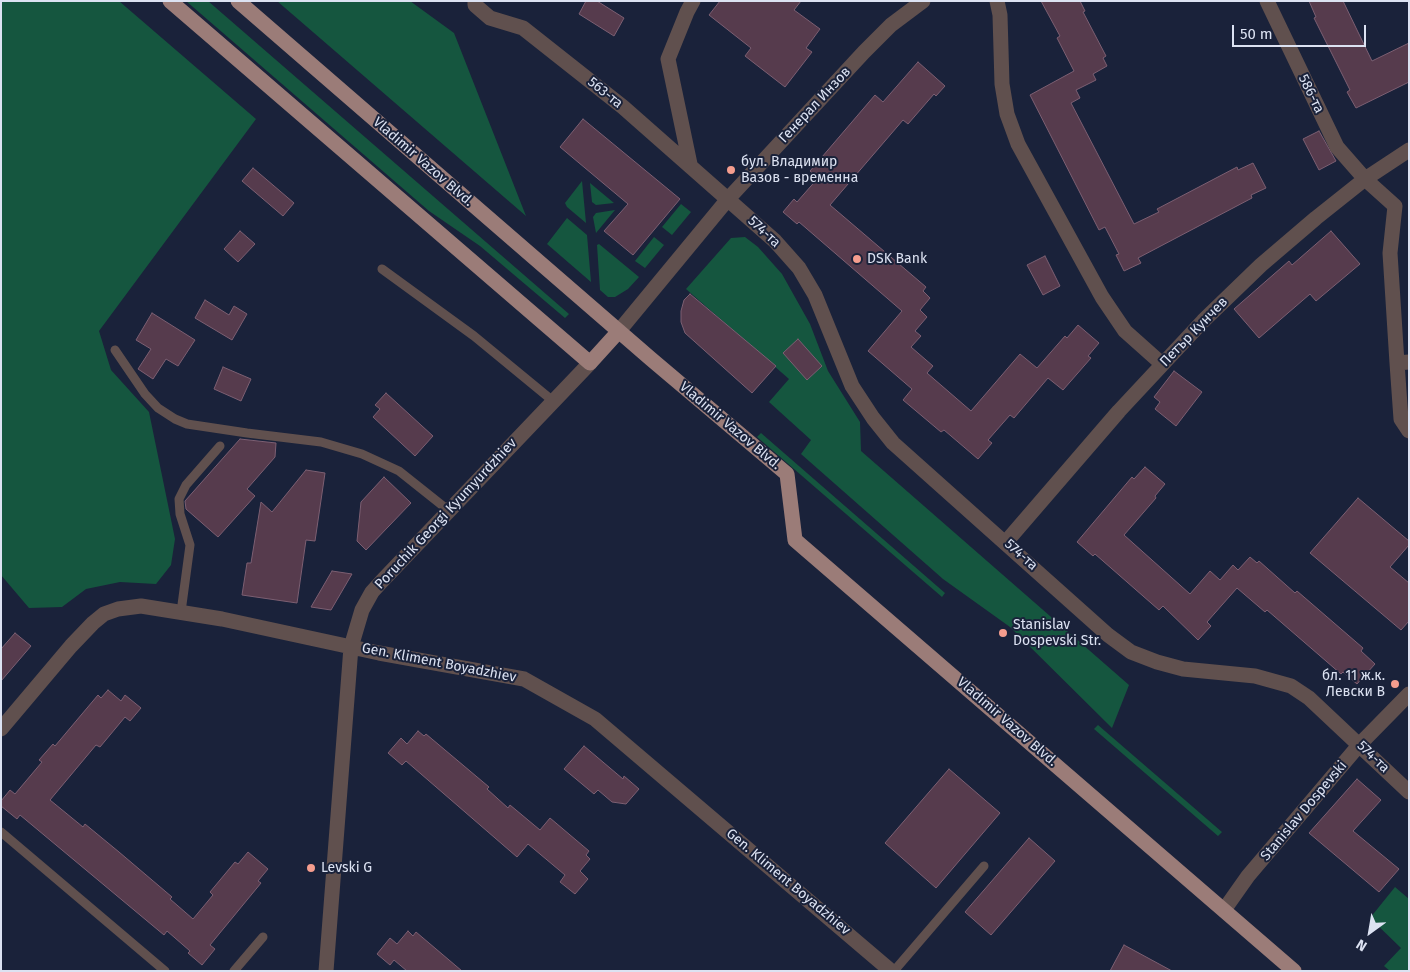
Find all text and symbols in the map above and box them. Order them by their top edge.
scale bar [1235,15,1369,47]
text: 50 m [1240,25,1273,43]
street label: Генерал Инзов [776,64,854,146]
street label: 586-та [1294,72,1328,116]
street label: 563-та [584,74,626,112]
street label: Vladimir Vazov Blvd. [369,114,477,210]
place label: бул. Владимир Вазов - временна [741,154,858,186]
marker: бул. Владимир Вазов - временна [725,164,737,176]
street label: 574-та [744,213,784,251]
place label: DSK Bank [867,251,927,267]
marker: DSK Bank [851,253,863,265]
street label: Петър Кунчев [1157,294,1231,370]
street label: Vladimir Vazov Blvd. [676,379,784,473]
street label: Poruchik Georgi Kyumyurdzhiev [372,435,520,593]
street label: 574-та [1001,536,1041,574]
place label: Stanislav Dospevski Str. [1013,617,1101,650]
marker: Stanislav Dospevski Str. [997,627,1009,639]
street label: Gen. Kliment Boyadzhiev [361,640,517,686]
place label: бл. 11 ж.к. Левски В [1322,668,1385,700]
street label: Vladimir Vazov Blvd. [953,674,1061,770]
marker: бл. 11 ж.к. Левски В [1389,678,1401,690]
street label: 574-та [1353,738,1393,776]
street label: Stanislav Dospevski [1257,758,1351,864]
street label: Gen. Kliment Boyadzhiev [723,825,853,939]
place label: Levski G [321,860,372,876]
marker: Levski G [305,862,317,874]
north arrow [1345,907,1395,957]
text: N [1353,935,1370,955]

